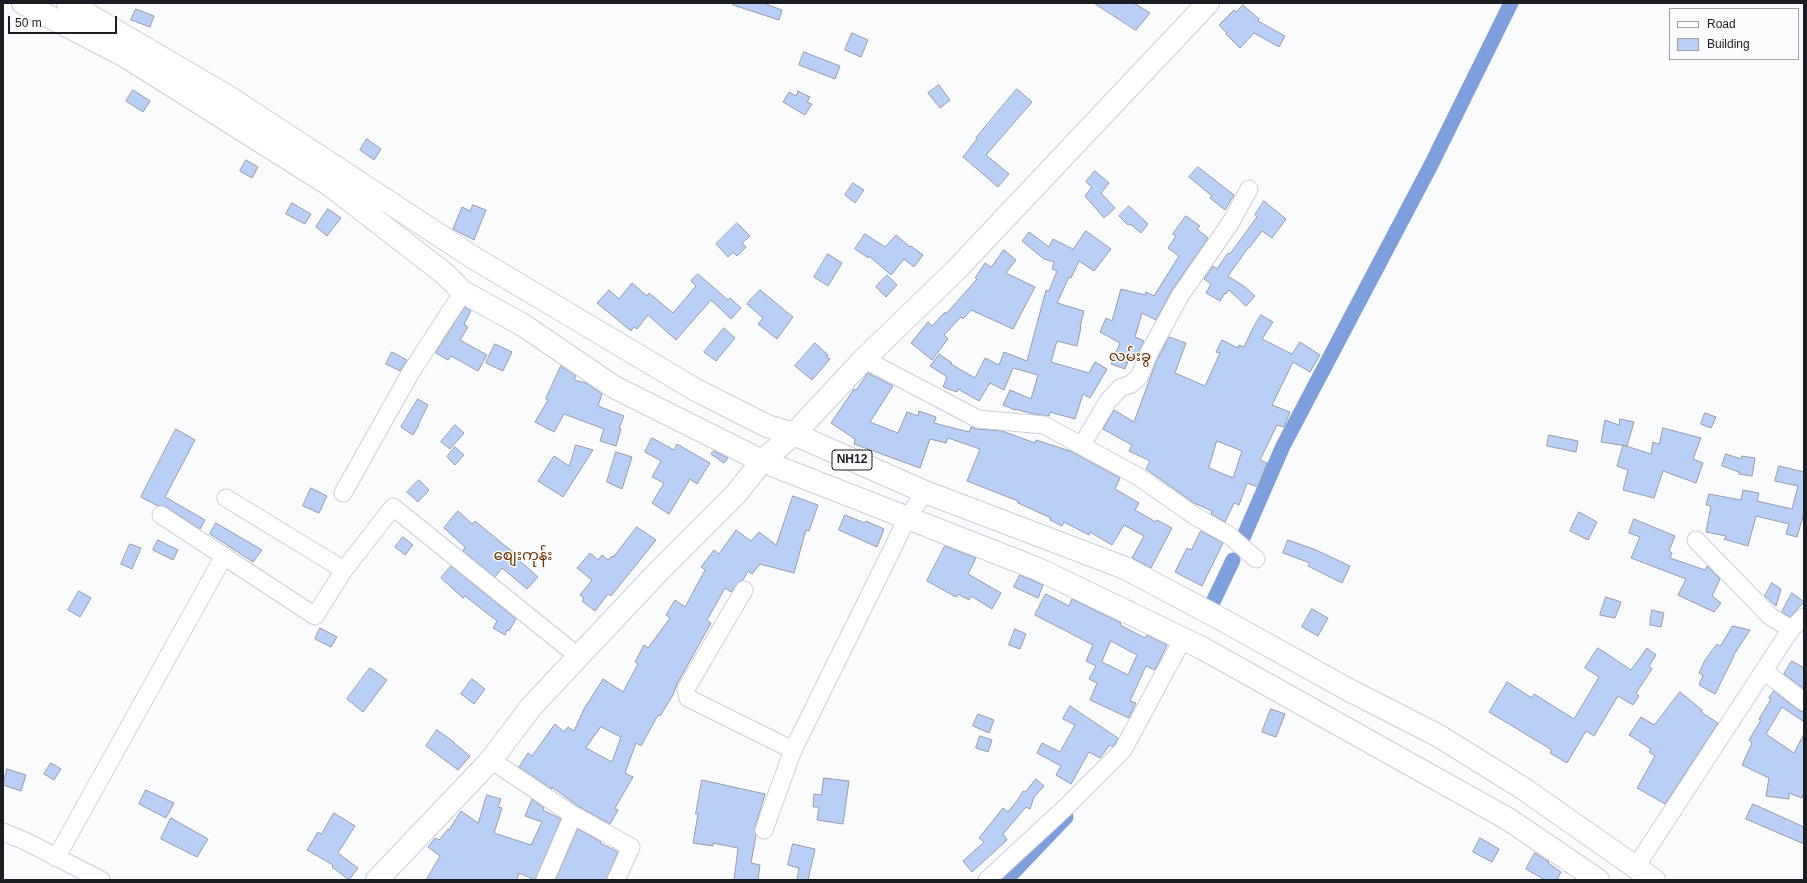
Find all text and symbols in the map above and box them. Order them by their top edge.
scale bar [10,8,119,34]
legend [1669,8,1799,60]
text: 50 m [15,16,42,30]
text: Road [1707,17,1736,31]
text: Building [1707,37,1750,51]
district label: လမ်းခွ [1109,348,1151,366]
road number: NH12 [832,450,872,470]
district label: စျေးကုန်း [493,547,553,565]

